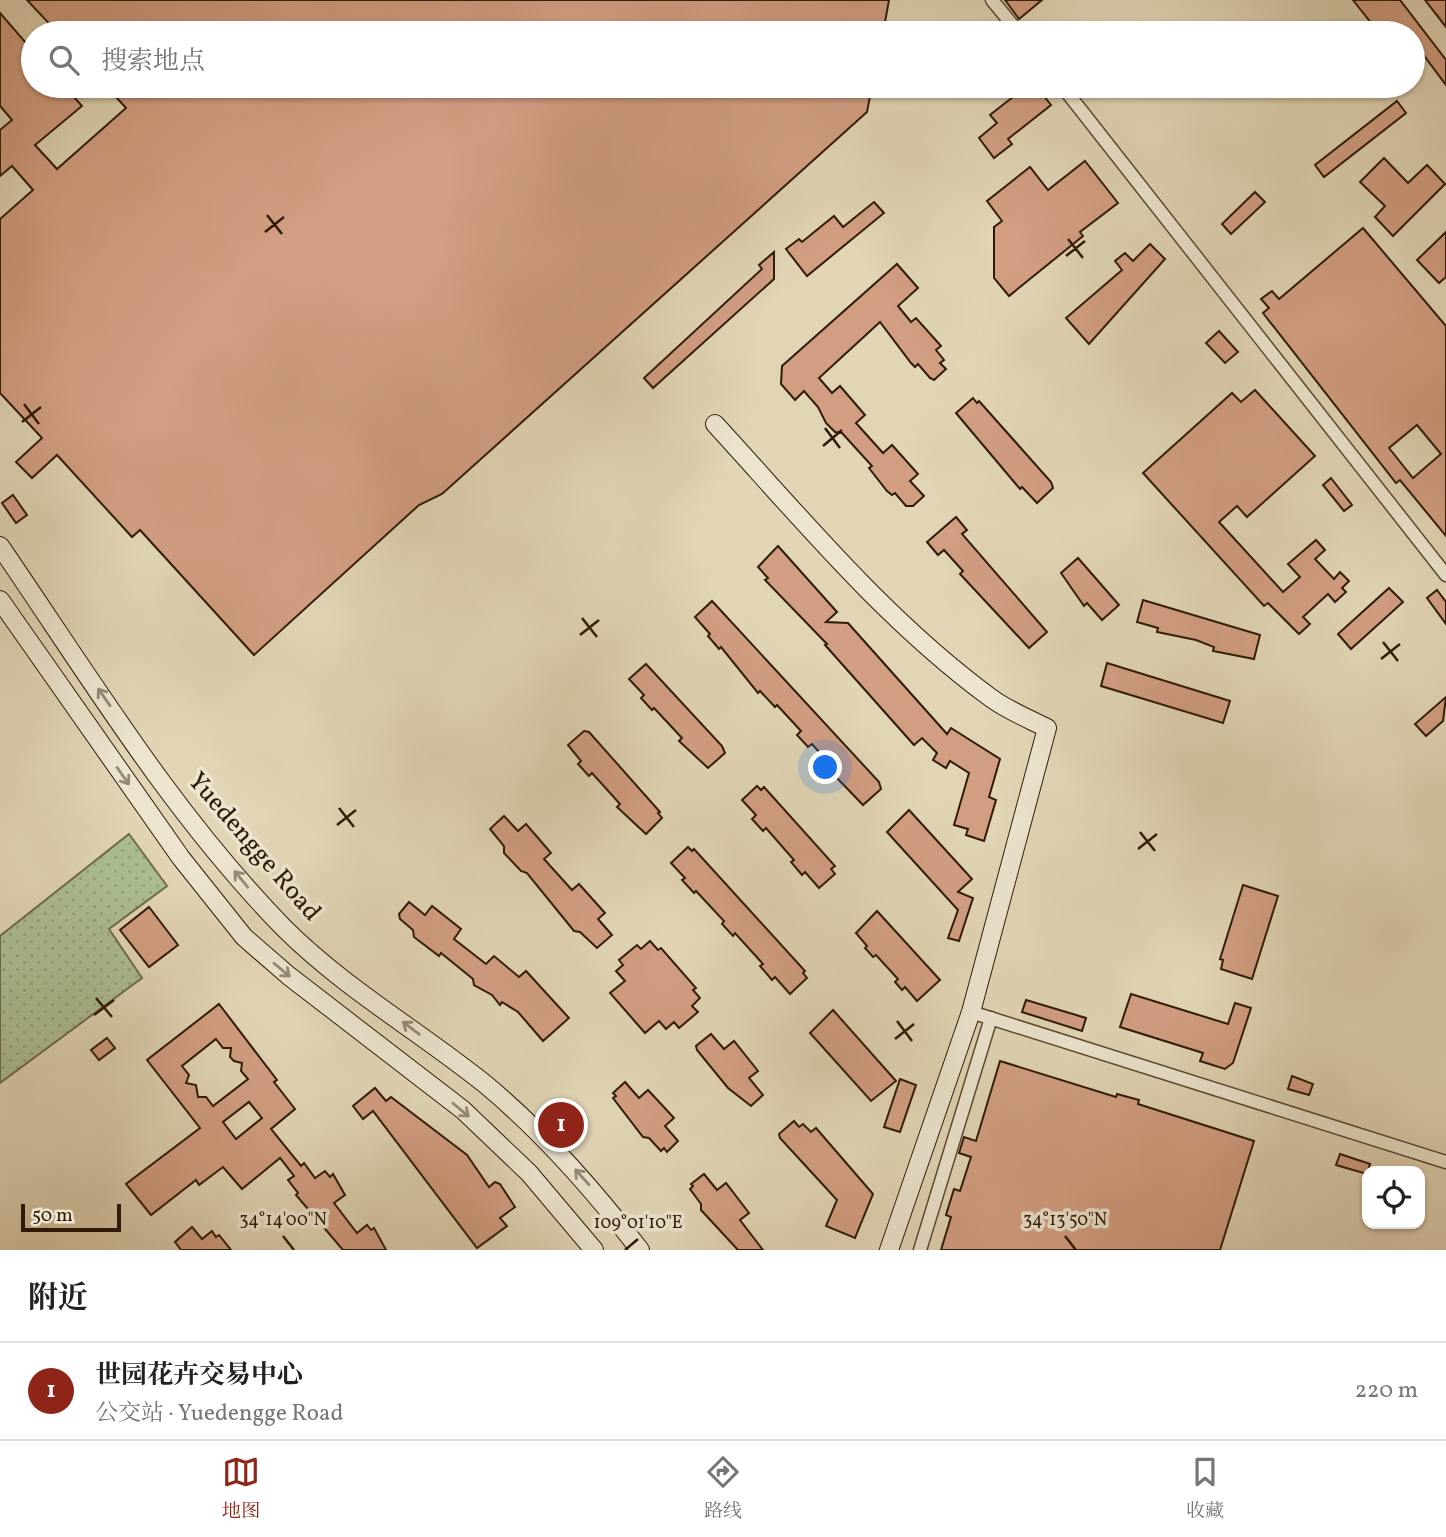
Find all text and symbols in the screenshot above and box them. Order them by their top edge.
search box [21,21,1425,98]
icon: search [45,41,83,79]
text: 搜索地点 [101,44,205,80]
one-way arrow [97,688,111,707]
your location [808,750,842,784]
street label: Yuedengge Road [179,764,329,930]
one-way arrow [116,766,130,785]
one-way arrow [233,870,248,888]
one-way arrow [273,963,291,978]
one-way arrow [402,1021,421,1035]
pin: 1 [538,1099,584,1151]
one-way arrow [452,1102,470,1118]
map controls [1362,1166,1425,1229]
button: locate [1362,1166,1425,1229]
one-way arrow [574,1168,590,1186]
scale bar [21,1201,121,1233]
text: 50 m [32,1203,73,1229]
text: 34°14'00"N [239,1208,327,1233]
text: 34°13'50"N [1023,1208,1107,1233]
text: 109°01'10"E [593,1211,683,1236]
text: 附近 [28,1278,88,1320]
text: 世园花卉交易中心 [95,1358,303,1394]
text: 1 [46,1375,56,1407]
text: 220 m [1355,1375,1418,1407]
text: 公交站 · Yuedengge Road [95,1398,343,1430]
tab: 地图 [222,1453,260,1525]
tab: 路线 [704,1453,742,1525]
tab: 收藏 [1186,1453,1224,1525]

